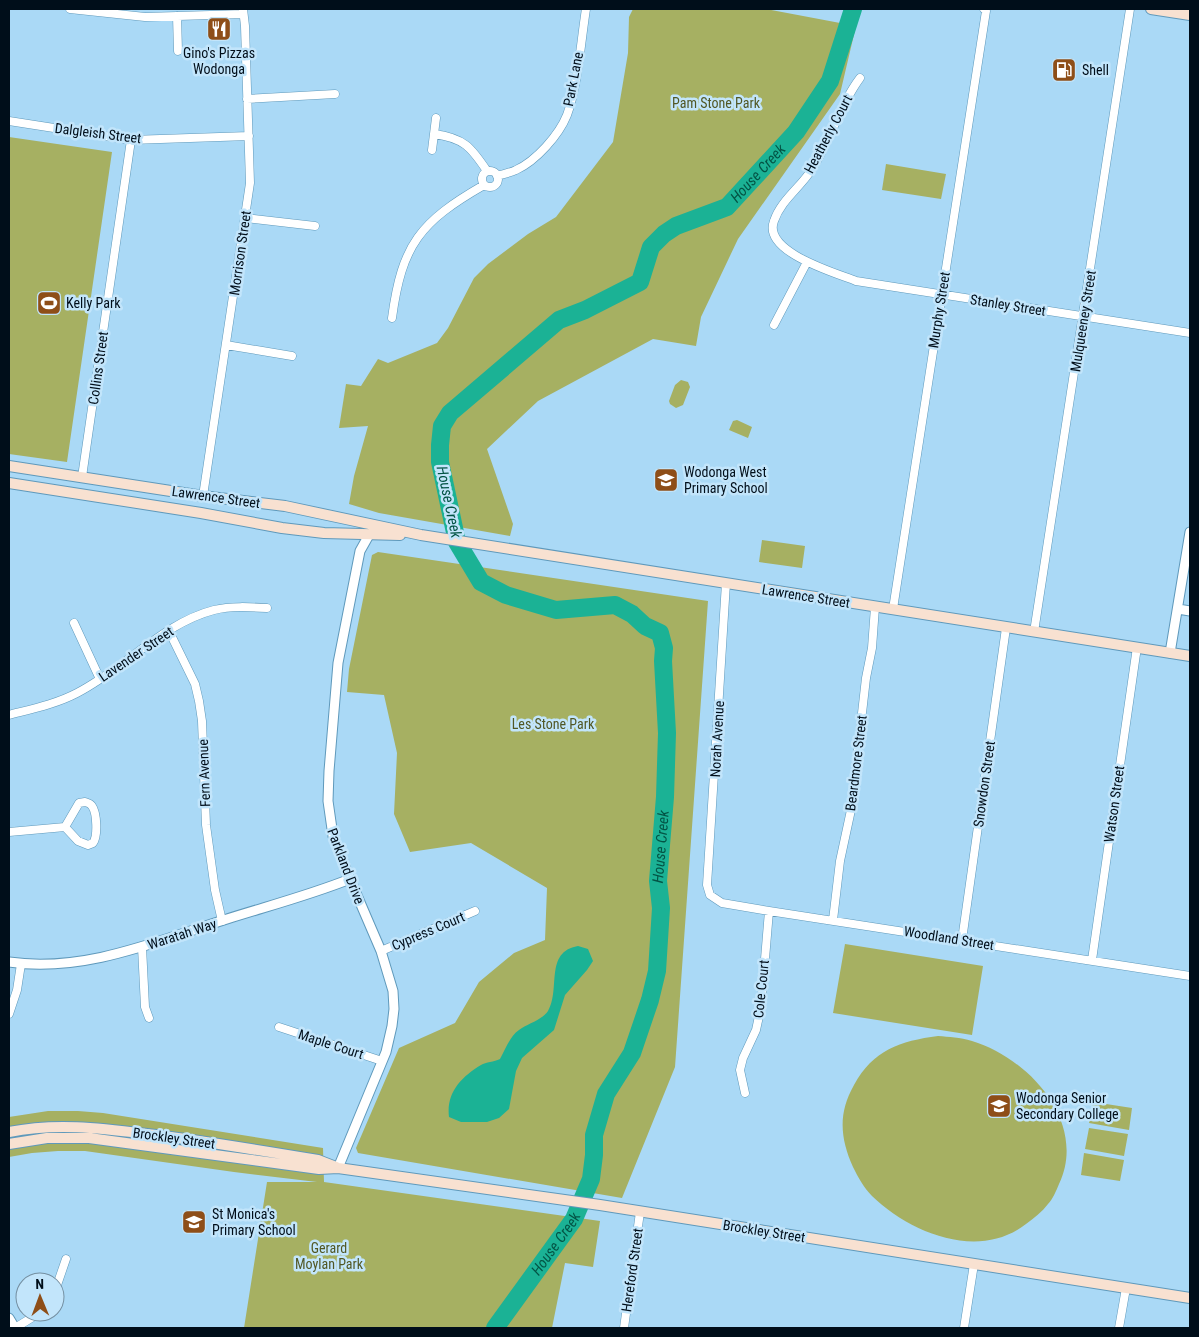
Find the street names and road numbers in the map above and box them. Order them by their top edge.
street label: Park Lane [560,50,586,107]
street label: Heatherly Court [801,92,855,176]
street label: Dalgleish Street [54,120,142,146]
street label: Morrison Street [226,210,254,296]
street label: Mulqueeney Street [1067,269,1099,373]
street label: Murphy Street [925,271,953,349]
street label: Stanley Street [969,291,1047,319]
street label: Collins Street [85,330,111,406]
street label: Lawrence Street [171,483,261,511]
street label: Lawrence Street [761,581,851,611]
street label: Lavender Street [96,623,176,685]
street label: Norah Avenue [707,700,727,778]
street label: Beardmore Street [842,714,870,812]
street label: Fern Avenue [195,738,213,807]
street label: Snowdon Street [970,740,998,828]
street label: Watson Street [1101,765,1127,843]
street label: Parkland Drive [324,826,368,906]
street label: Cypress Court [389,908,467,954]
street label: Waratah Way [146,915,219,953]
street label: Woodland Street [903,923,995,953]
street label: Cole Court [750,959,772,1019]
street label: Maple Court [296,1026,366,1062]
street label: Brockley Street [132,1124,216,1152]
street label: Brockley Street [722,1217,806,1245]
street label: Hereford Street [618,1227,646,1313]

